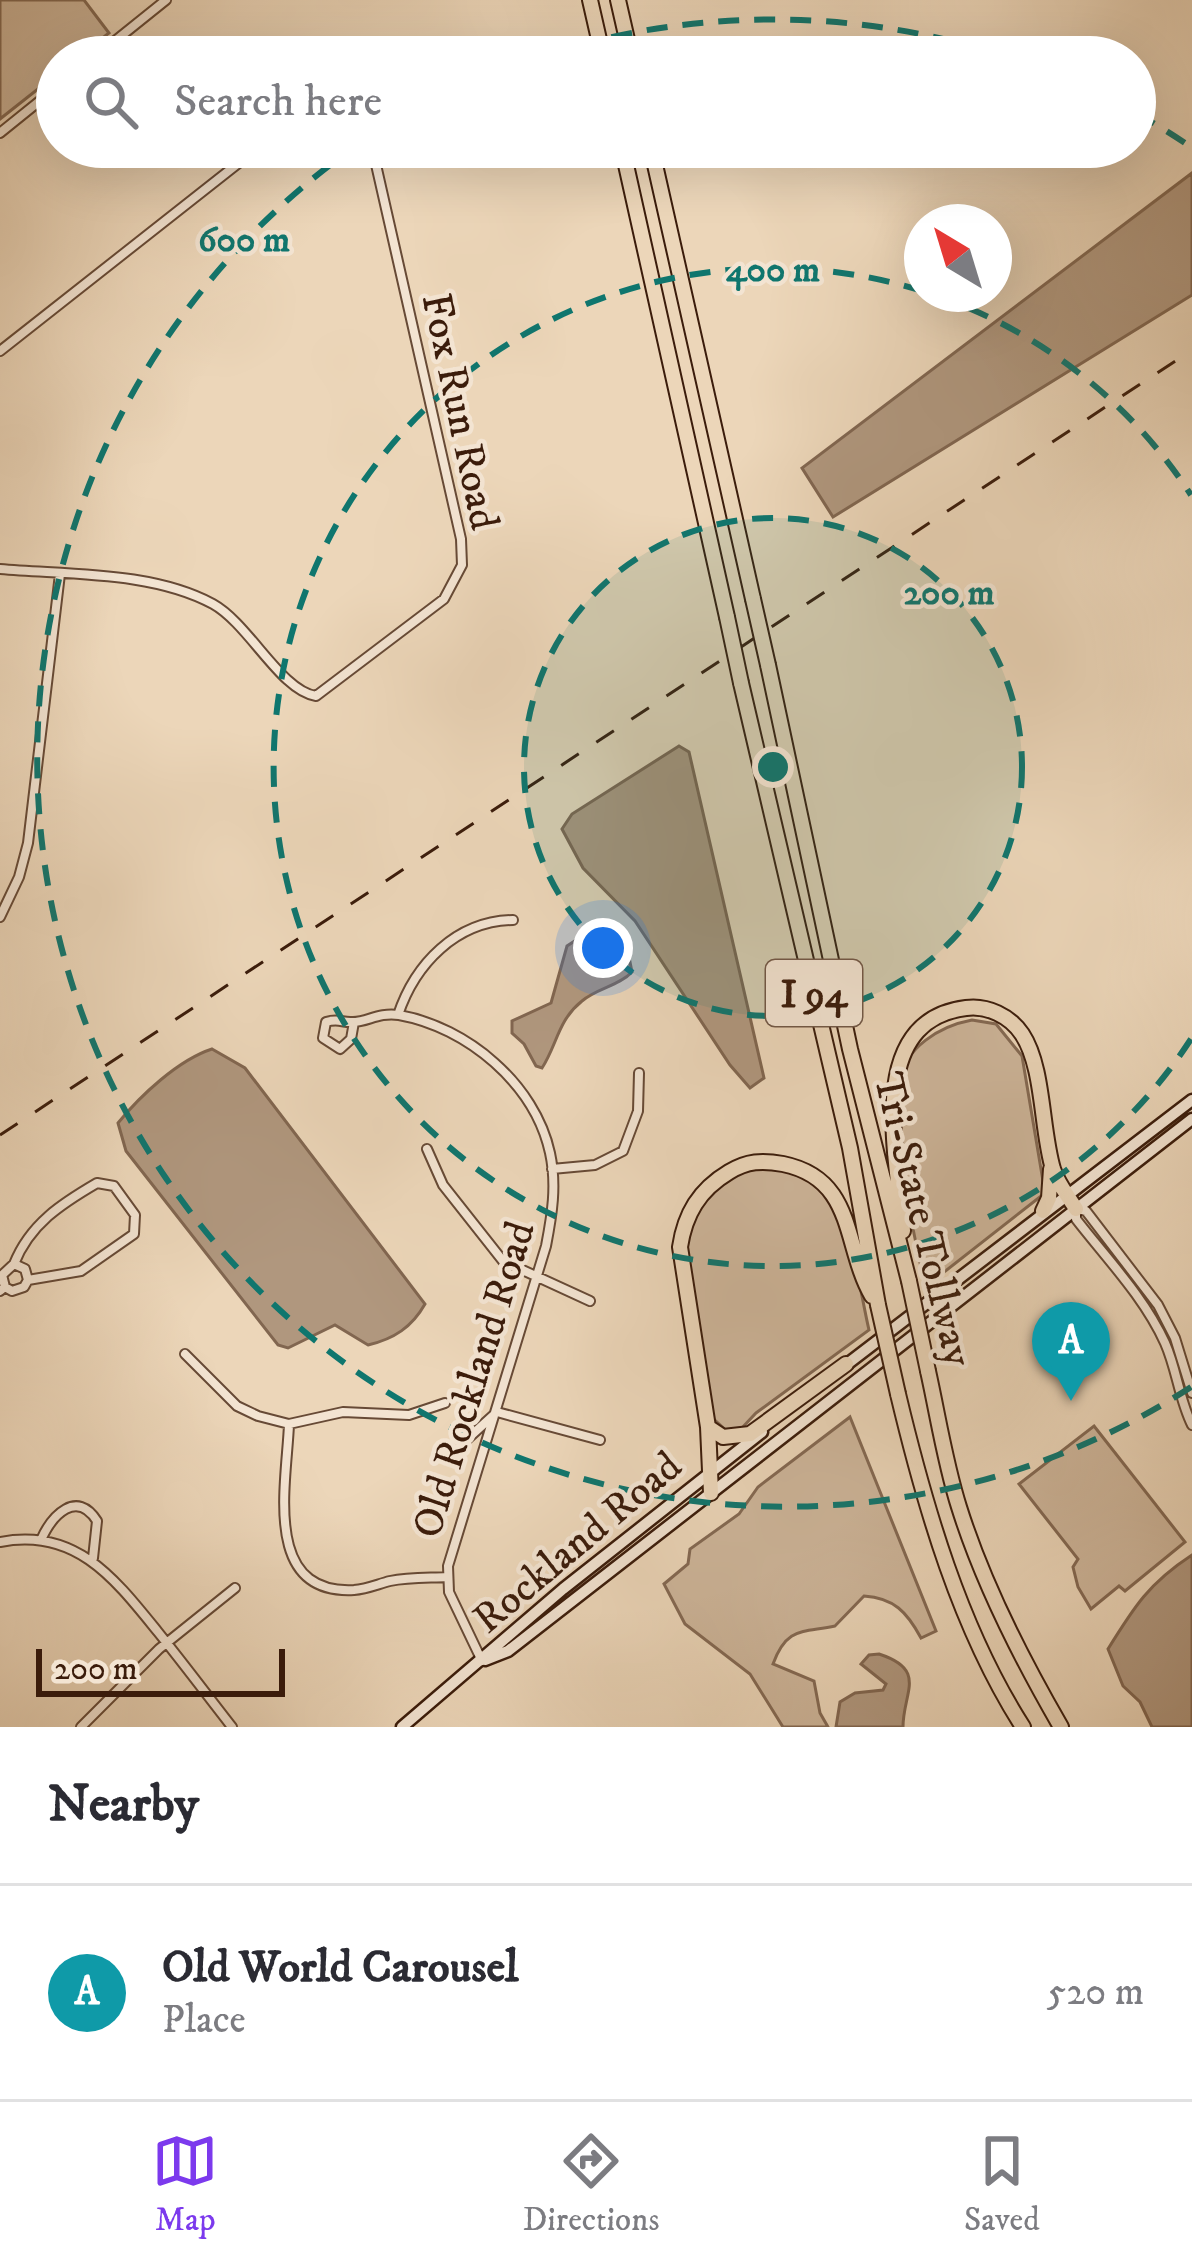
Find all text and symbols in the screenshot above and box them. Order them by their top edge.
search box [36,36,1156,168]
icon: search [78,69,144,135]
text: Search here [174,74,382,130]
north arrow [904,204,1012,312]
text: 600 m [198,218,290,263]
text: 400 m [726,248,820,293]
street label: Fox Run Road [409,289,510,535]
text: 200 m [903,571,995,616]
centre of rings [752,746,794,788]
your location [573,918,633,978]
road number: I 94 [766,960,862,1026]
street label: Tri-State Tollway [860,1067,984,1373]
street label: Old Rockland Road [402,1215,548,1544]
pin: A [1032,1302,1110,1401]
street label: Rockland Road [463,1441,693,1646]
scale bar [36,1643,285,1696]
text: 200 m [54,1649,138,1690]
text: Nearby [48,1773,199,1837]
text: Old World Carousel [162,1940,519,1996]
text: A [75,1968,99,2017]
text: 520 m [1047,1968,1144,2017]
text: Place [162,1996,246,2045]
tab: Map [152,2128,218,2241]
tab: Directions [523,2128,659,2241]
tab: Saved [964,2128,1040,2241]

